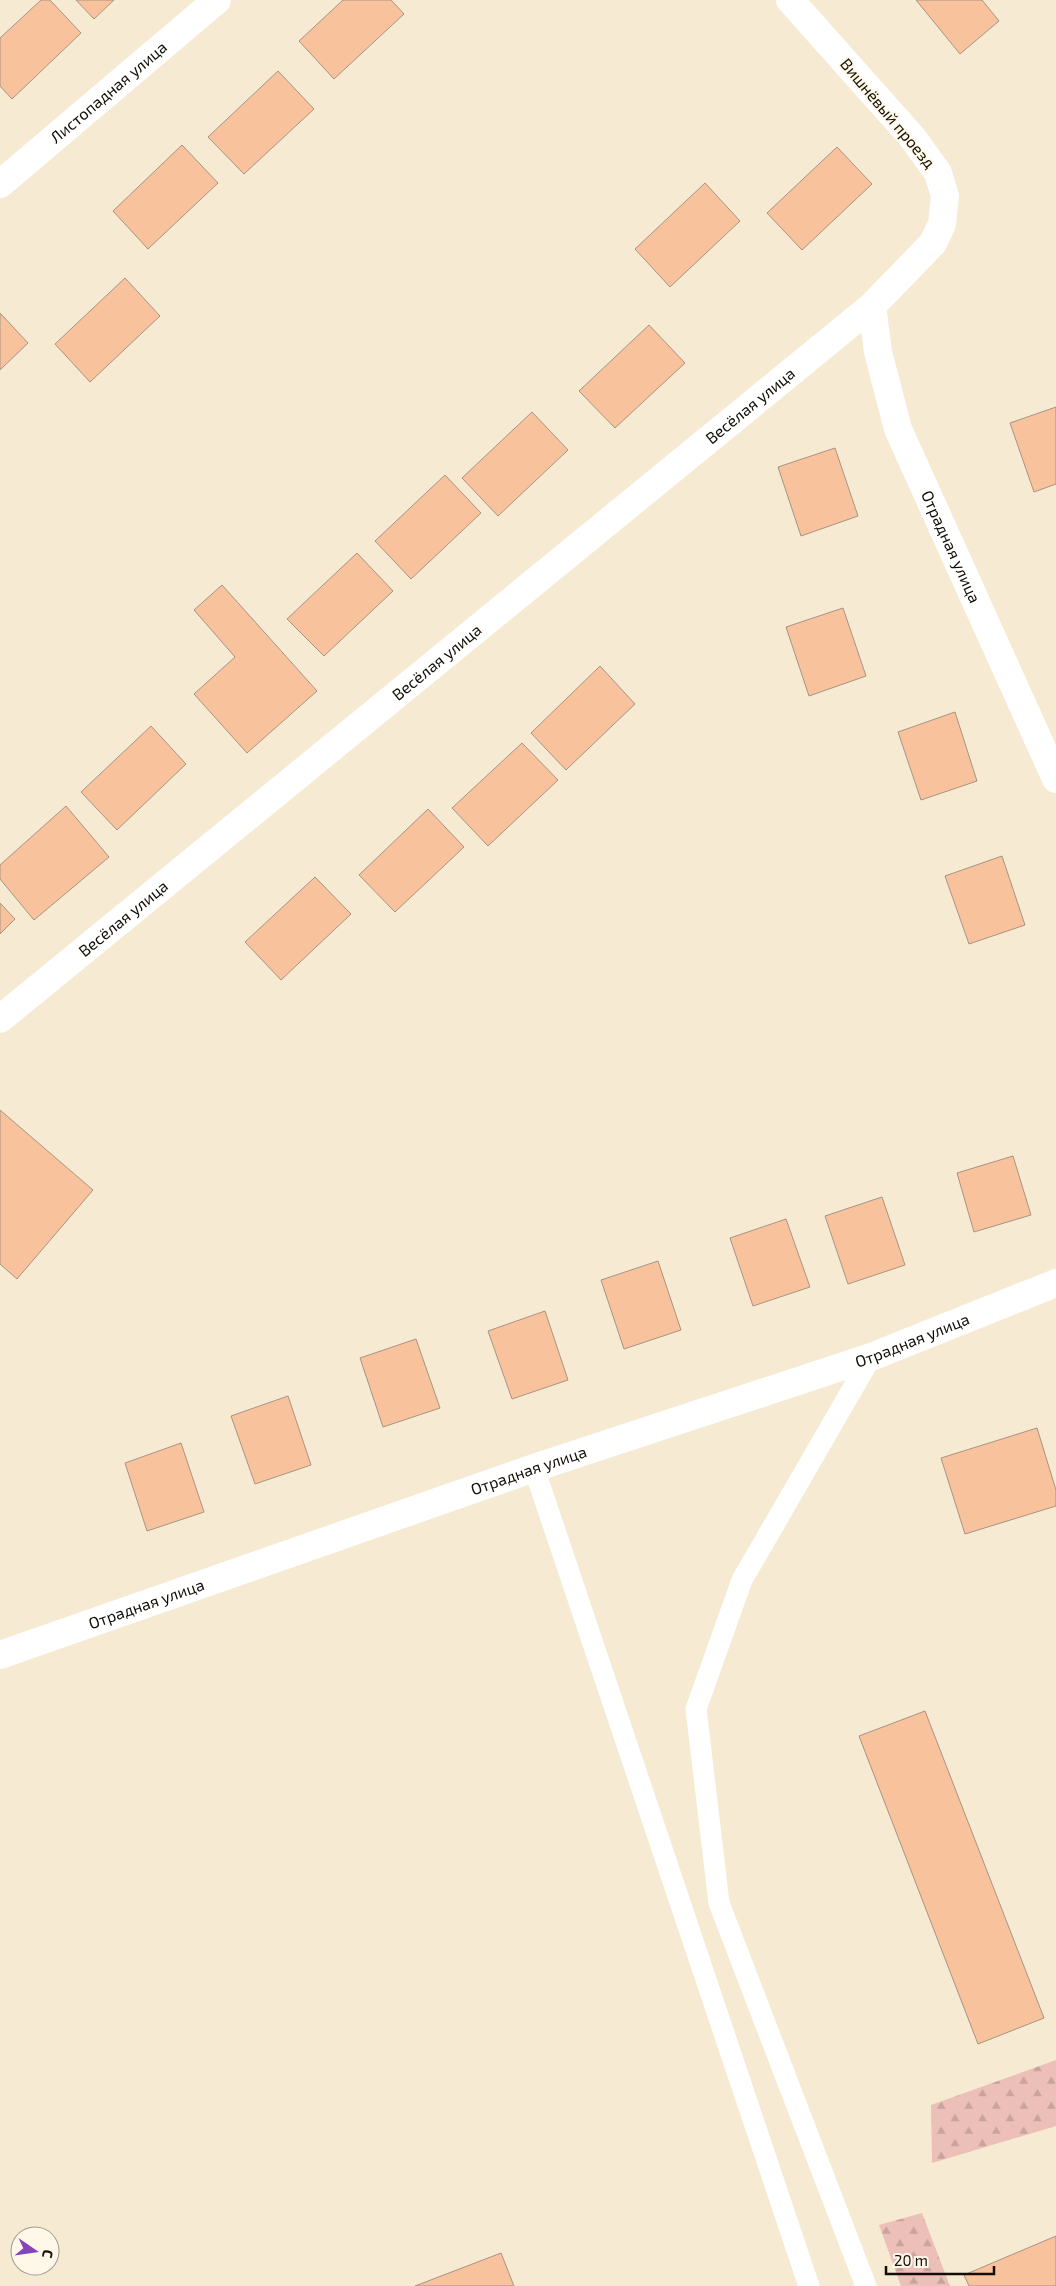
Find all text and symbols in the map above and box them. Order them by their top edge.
street label: Листопадная улица [46,37,170,147]
street label: Вишнёвый проезд [837,54,940,171]
street label: Весёлая улица [701,363,798,447]
street label: Отрадная улица [918,487,985,606]
street label: Весёлая улица [388,619,485,704]
street label: Весёлая улица [74,876,171,960]
street label: Отрадная улица [852,1309,972,1371]
street label: Отрадная улица [468,1441,589,1498]
street label: Отрадная улица [86,1574,207,1632]
north arrow [10,2226,60,2276]
scale bar [886,2244,994,2276]
text: С [39,2248,57,2260]
text: 20 m [894,2251,928,2269]

